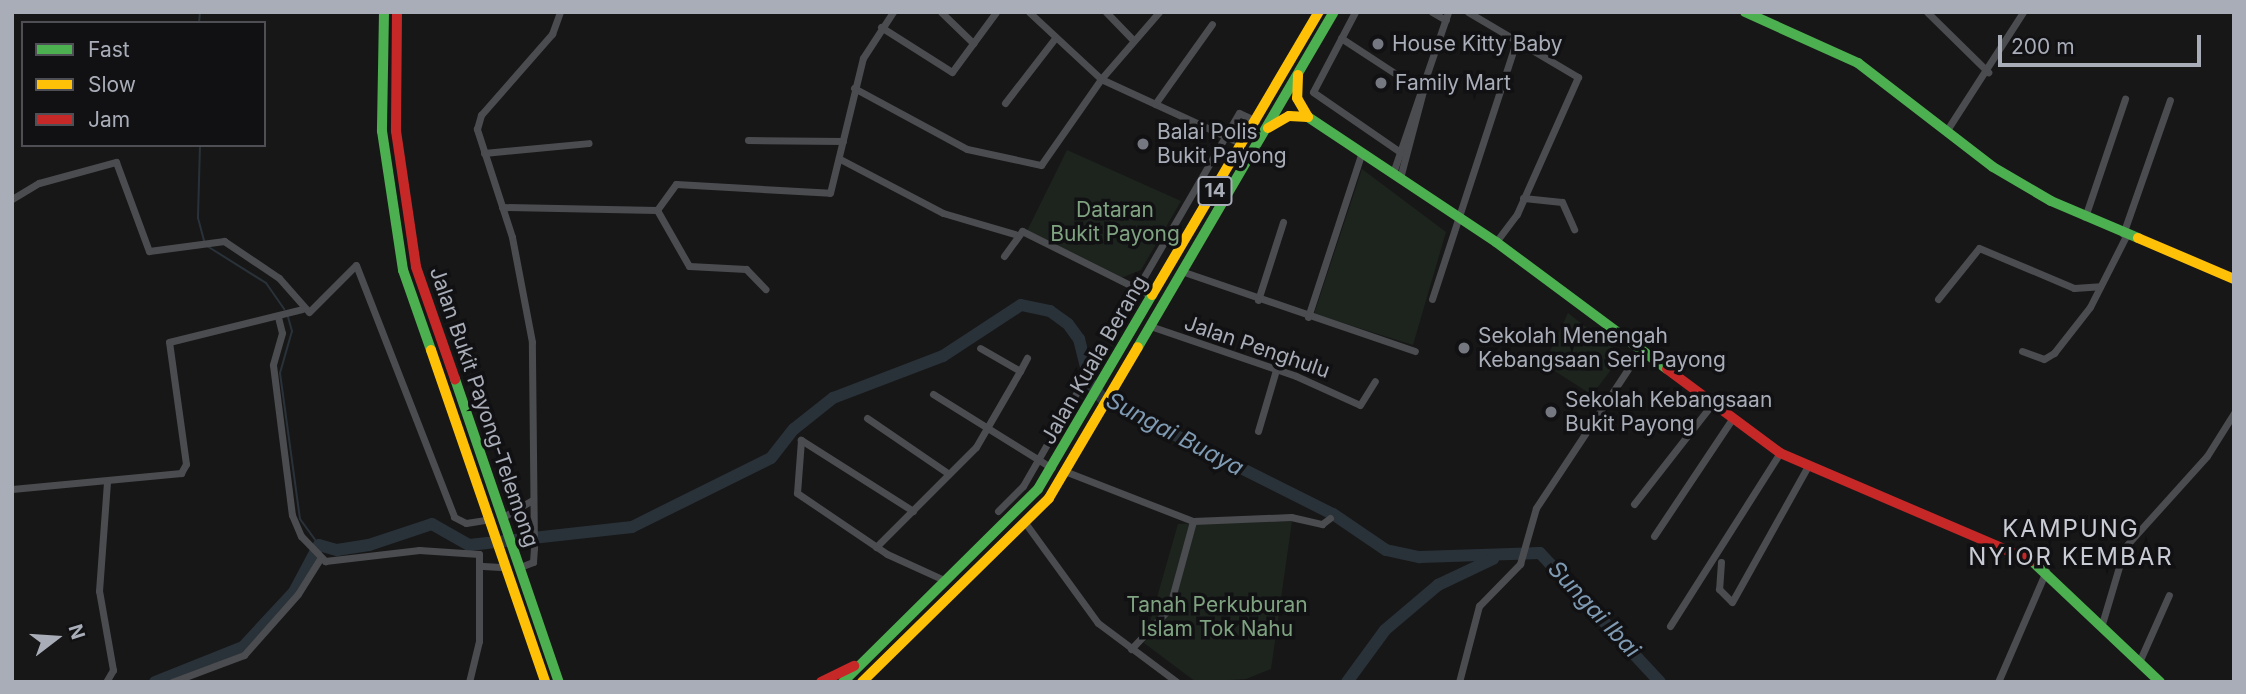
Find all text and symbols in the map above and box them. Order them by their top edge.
legend [21,21,266,147]
scale bar [2001,21,2204,65]
place label: House Kitty Baby [1392,31,1563,57]
text: 200 m [2011,34,2075,59]
marker: House Kitty Baby [1370,36,1386,52]
text: Fast [88,37,130,62]
place label: Family Mart [1395,70,1511,96]
text: Slow [88,72,136,97]
marker: Family Mart [1373,75,1389,91]
text: Jam [88,107,130,132]
place label: Balai Polis Bukit Payong [1157,119,1287,169]
marker: Balai Polis Bukit Payong [1135,136,1151,152]
road number: 14 [1196,176,1234,206]
park label: Dataran Bukit Payong [1050,197,1180,247]
street label: Jalan Bukit Payong-Telemong [424,264,544,550]
street label: Jalan Kuala Berang [1036,271,1152,449]
street label: Jalan Penghulu [1181,310,1333,384]
place label: Sekolah Menengah Kebangsaan Seri Payong [1478,323,1726,373]
marker: Sekolah Menengah Kebangsaan Seri Payong [1456,340,1472,356]
water label: Sungai Buaya [1102,386,1248,482]
place label: Sekolah Kebangsaan Bukit Payong [1565,387,1772,437]
marker: Sekolah Kebangsaan Bukit Payong [1543,404,1559,420]
district label: KAMPUNG NYIOR KEMBAR [1970,515,2172,571]
water label: Sungai Ibai [1542,555,1646,663]
park label: Tanah Perkuburan Islam Tok Nahu [1126,592,1308,642]
north arrow [21,603,91,673]
text: N [63,621,90,642]

